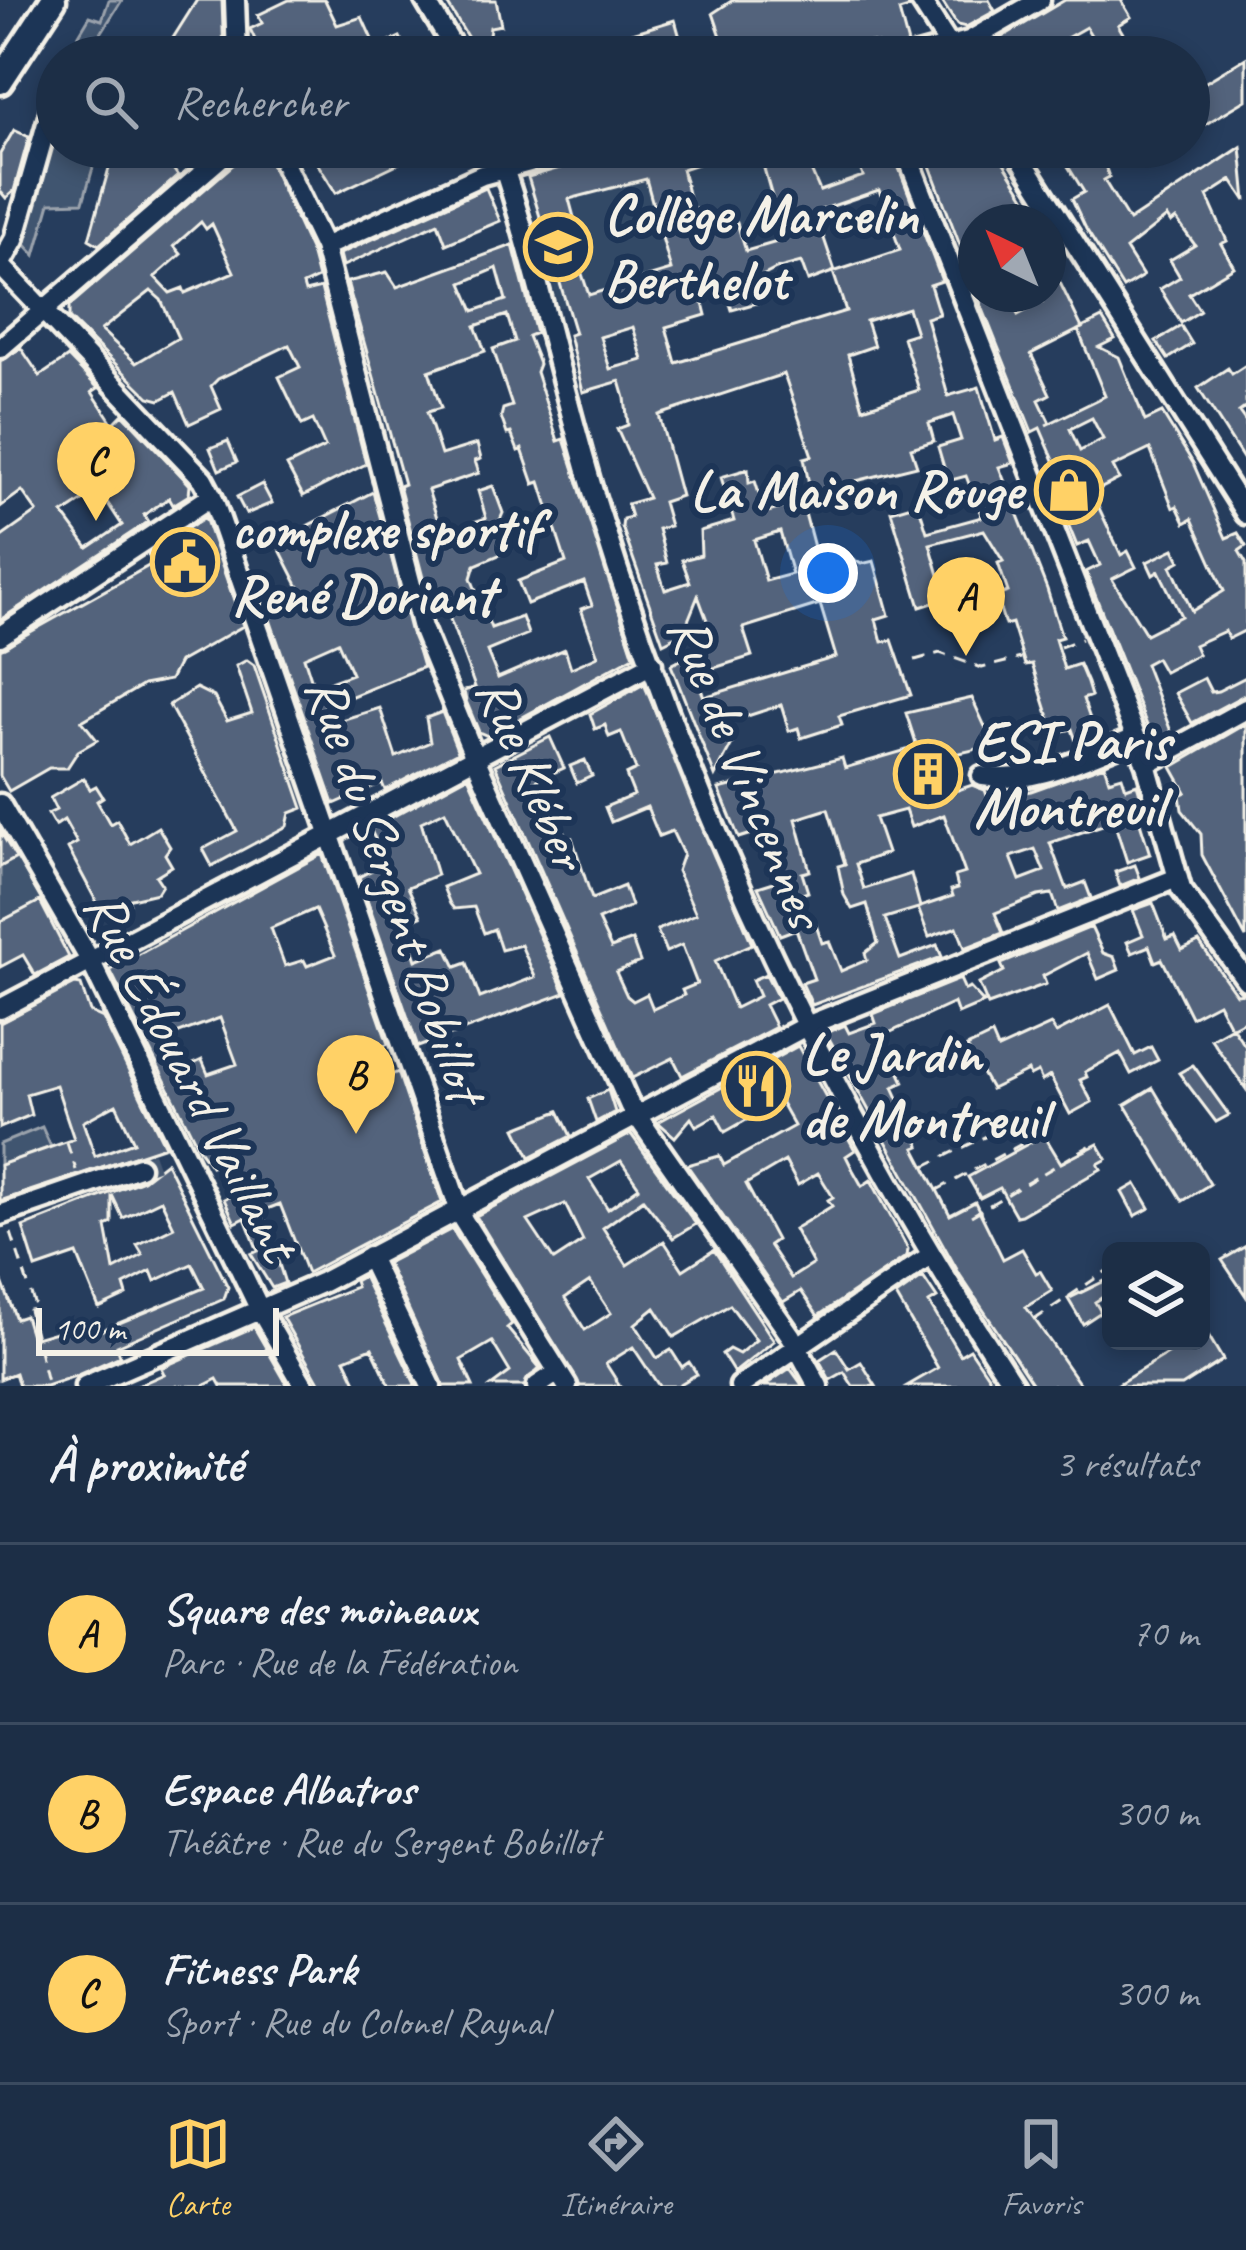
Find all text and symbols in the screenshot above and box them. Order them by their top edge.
search box [36,36,1210,168]
icon: search [78,69,144,135]
text: Rechercher [174,74,347,131]
place label: Collège Marcelin Berthelot [604,178,920,316]
north arrow [958,204,1066,312]
school or university icon: Collège Marcelin Berthelot [523,212,593,282]
pin: C [57,422,135,521]
place label: La Maison Rouge [690,454,1027,526]
shop icon: La Maison Rouge [1034,455,1104,525]
place label: complexe sportif René Doriant [231,493,553,631]
public building icon: complexe sportif René Doriant [150,527,220,597]
your location [798,543,858,603]
pin: A [927,557,1005,656]
street label: Rue de Vincennes [652,604,844,942]
street label: Rue Kléber [460,666,607,883]
street label: Rue du Sergent Bobillot [291,667,501,1111]
place label: ESI Paris Montreuil [974,705,1175,843]
building icon: ESI Paris Montreuil [893,739,963,809]
street label: Rue Édouard Vaillant [68,878,318,1276]
place label: Le Jardin de Montreuil [802,1017,1057,1155]
pin: B [317,1035,395,1134]
restaurant icon: Le Jardin de Montreuil [721,1051,791,1121]
map controls [1102,1242,1210,1350]
button: layers [1102,1242,1210,1350]
scale bar [36,1302,279,1355]
text: 100 m [54,1308,125,1350]
text: À proximité [48,1432,242,1496]
text: 3 résultats [1055,1440,1198,1489]
text: Square des moineaux [162,1581,476,1638]
text: A [77,1609,97,1658]
text: 70 m [1132,1609,1198,1658]
text: Parc · Rue de la Fédération [162,1638,517,1687]
text: Espace Albatros [162,1761,415,1818]
text: B [77,1789,97,1838]
text: 300 m [1114,1789,1198,1838]
text: Théâtre · Rue du Sergent Bobillot [162,1818,599,1867]
text: Fitness Park [162,1941,356,1998]
text: C [78,1969,96,2018]
text: 300 m [1114,1969,1198,2018]
text: Sport · Rue du Colonel Raynal [162,1998,548,2047]
tab: Carte [165,2111,231,2225]
tab: Itinéraire [561,2111,672,2225]
tab: Favoris [1002,2111,1081,2225]

